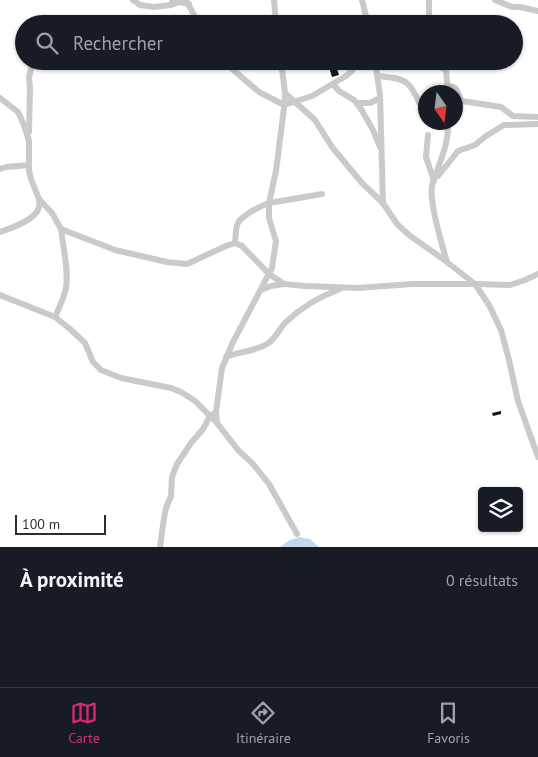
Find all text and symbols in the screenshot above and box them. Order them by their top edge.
search box [15,15,523,70]
icon: search [33,29,61,57]
text: Rechercher [73,31,163,55]
north arrow [418,85,463,130]
map controls [478,487,523,532]
button: layers [478,487,523,532]
scale bar [15,512,106,535]
text: 100 m [22,515,60,533]
text: À proximité [20,566,124,593]
text: 0 résultats [446,570,518,590]
tab: Carte [68,699,100,747]
tab: Itinéraire [236,699,291,747]
tab: Favoris [427,699,470,747]

